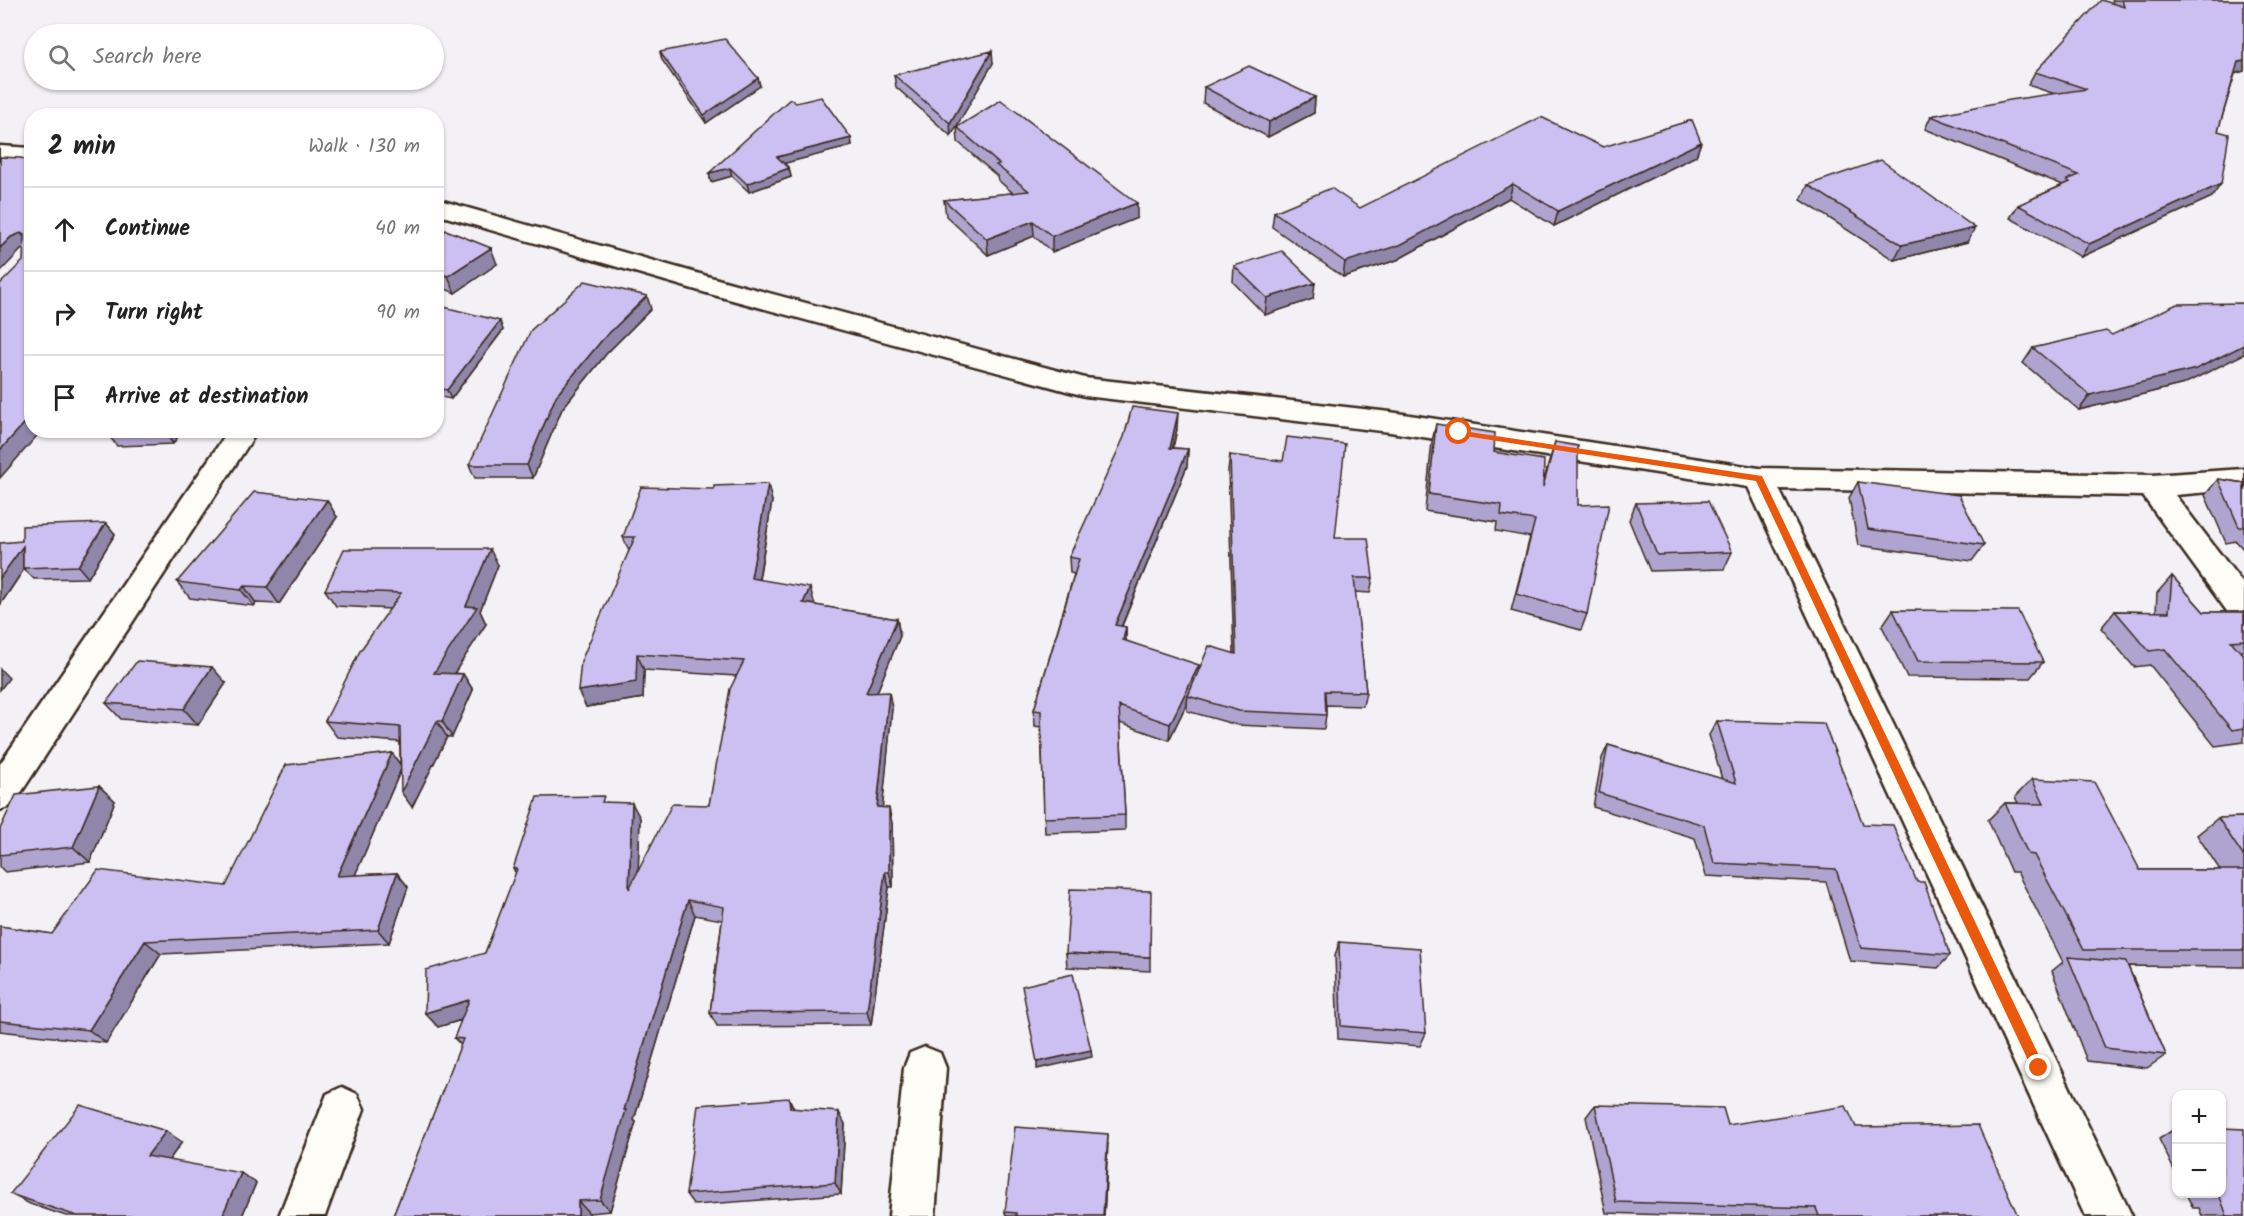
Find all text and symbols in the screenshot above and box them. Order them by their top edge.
search box [24,24,444,90]
text: Search here [93,40,201,75]
icon: search [45,41,78,74]
text: 2 min [48,126,116,168]
text: Walk · 130 m [308,131,420,163]
text: Continue [105,212,190,247]
icon: ahead [48,213,81,246]
text: 40 m [375,213,420,245]
text: Turn right [105,296,203,331]
icon: right [48,297,81,330]
text: 90 m [376,297,420,329]
text: Arrive at destination [105,380,308,415]
icon: arrive [48,381,81,414]
route start [1445,418,1471,444]
route end [2025,1054,2051,1080]
map controls [2172,1090,2226,1198]
button: + [2172,1090,2226,1144]
button: − [2172,1144,2226,1198]

